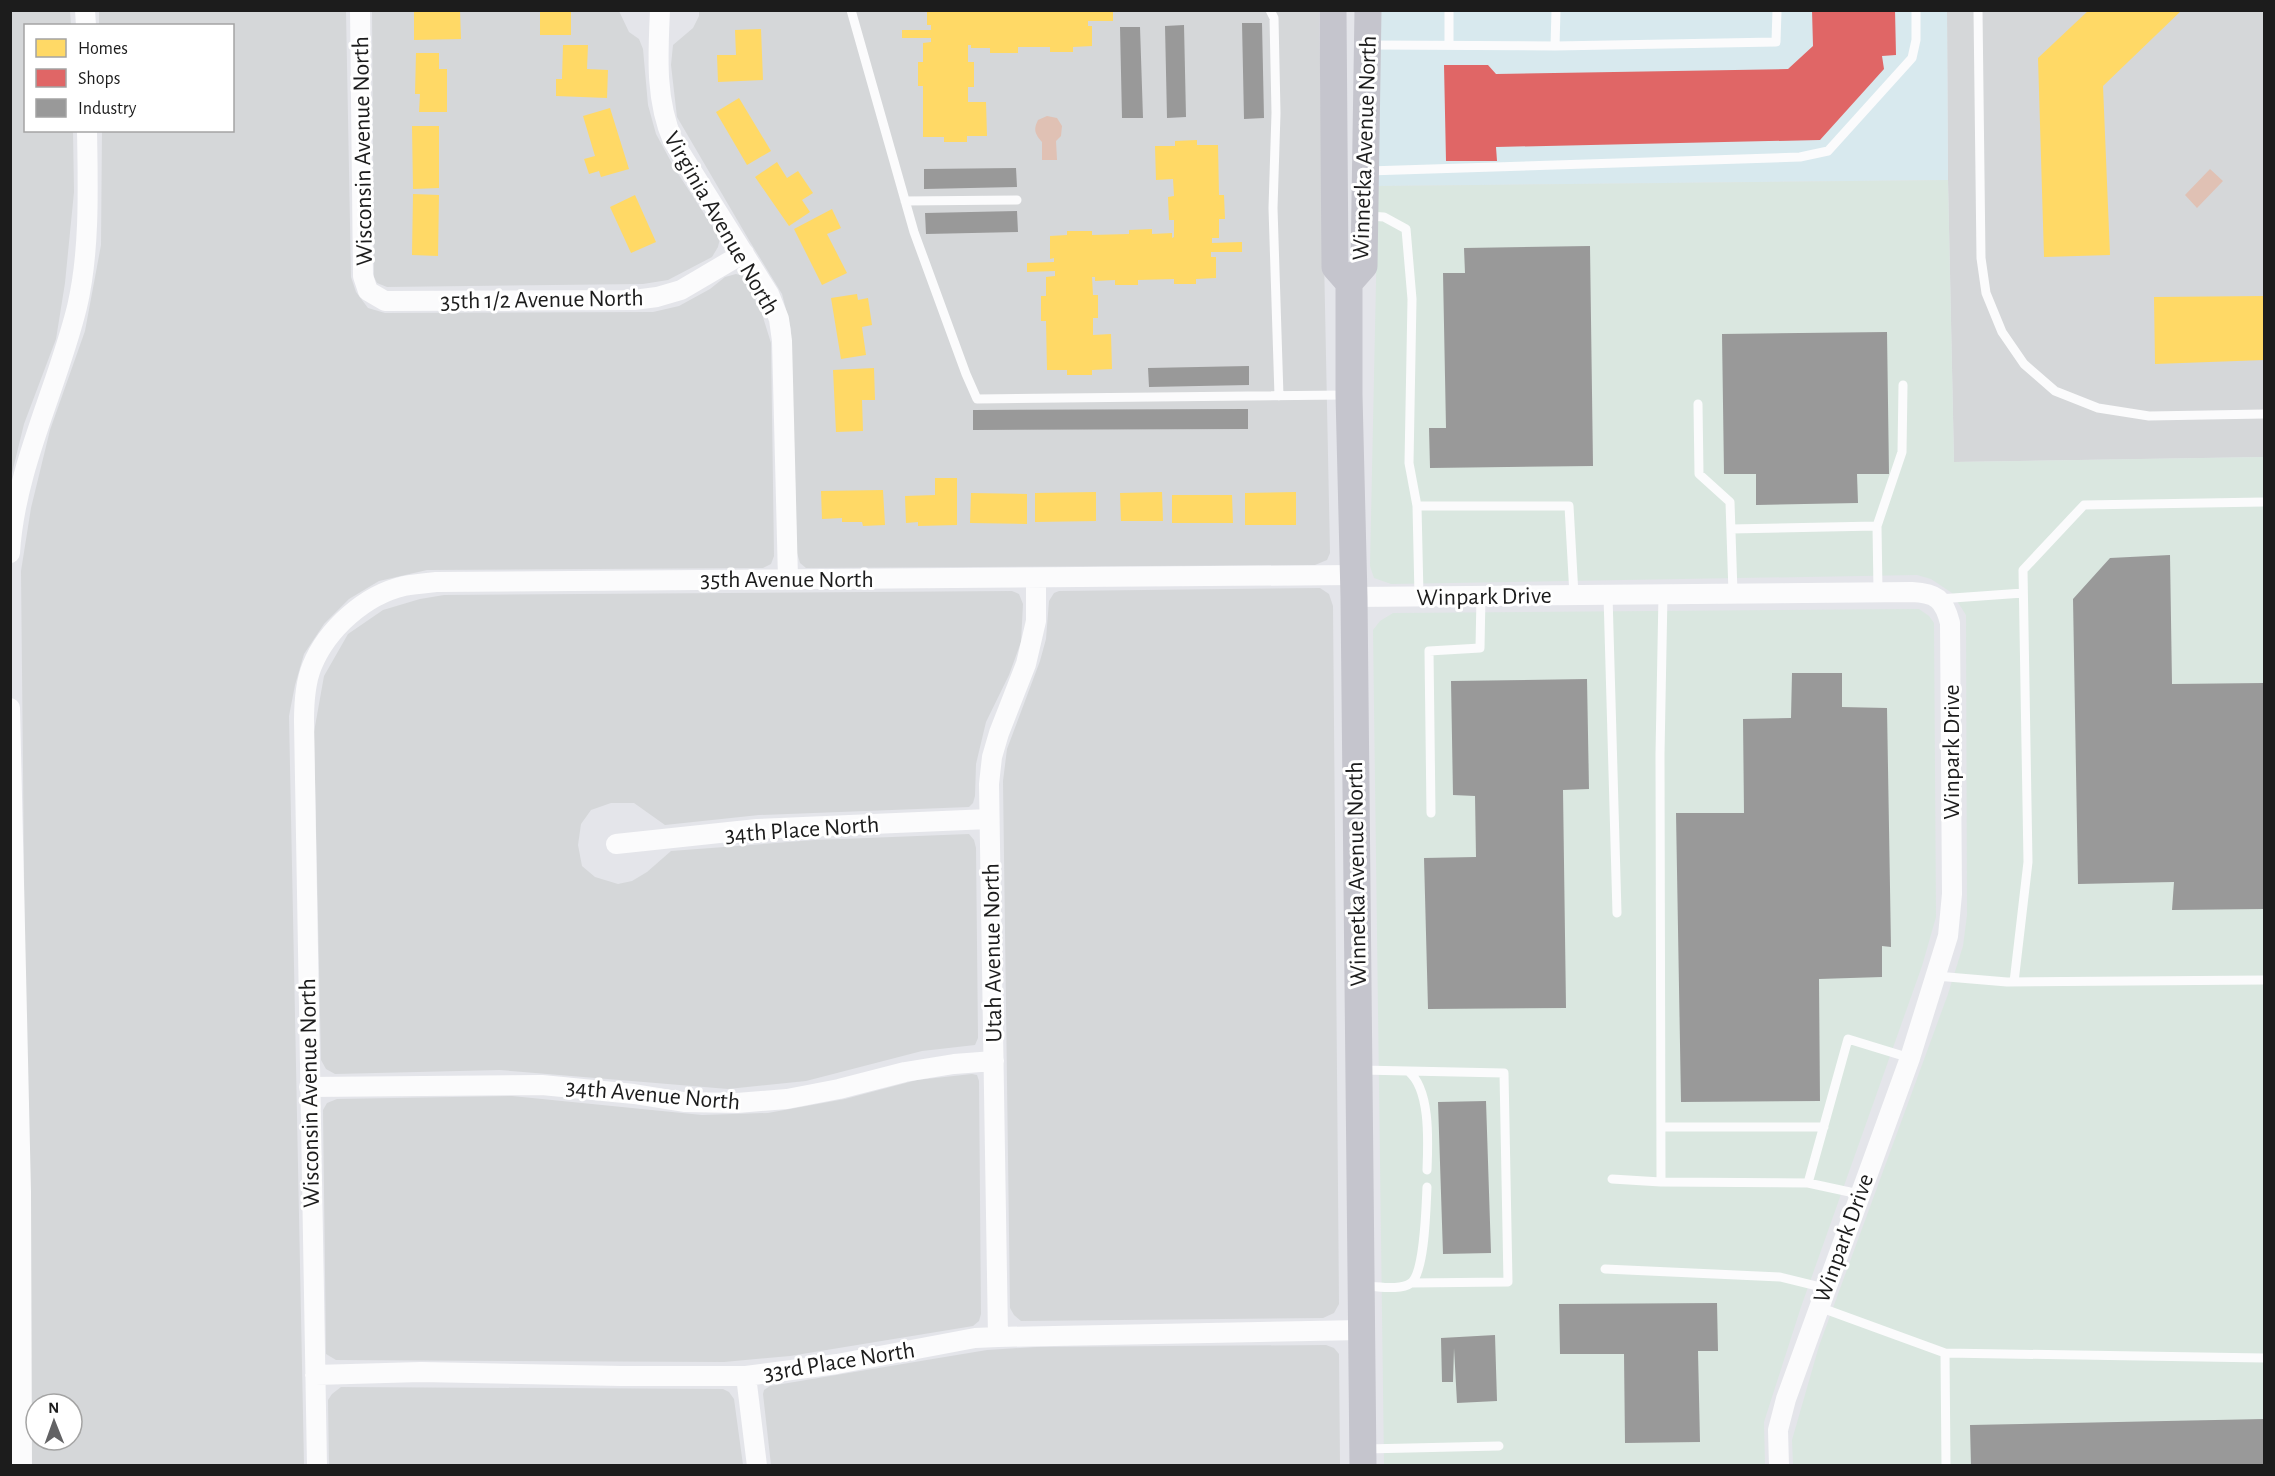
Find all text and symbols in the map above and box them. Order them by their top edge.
legend [24,24,234,132]
street label: Winnetka Avenue North [1349,35,1381,261]
street label: Wisconsin Avenue North [349,36,377,266]
text: Homes [78,40,128,58]
text: Shops [78,70,120,88]
text: Industry [78,100,137,118]
street label: Virginia Avenue North [659,128,783,319]
street label: 35th 1/2 Avenue North [440,286,644,314]
street label: 35th Avenue North [700,568,874,592]
street label: Winpark Drive [1416,584,1552,610]
street label: Winpark Drive [1940,684,1964,820]
street label: Winnetka Avenue North [1343,761,1371,987]
street label: 34th Place North [724,813,880,847]
street label: Utah Avenue North [979,863,1007,1043]
street label: Wisconsin Avenue North [296,978,324,1208]
street label: 34th Avenue North [565,1075,741,1115]
street label: Winpark Drive [1810,1171,1878,1306]
street label: 33rd Place North [762,1338,917,1386]
north arrow [24,1392,84,1452]
text: N [48,1400,59,1416]

